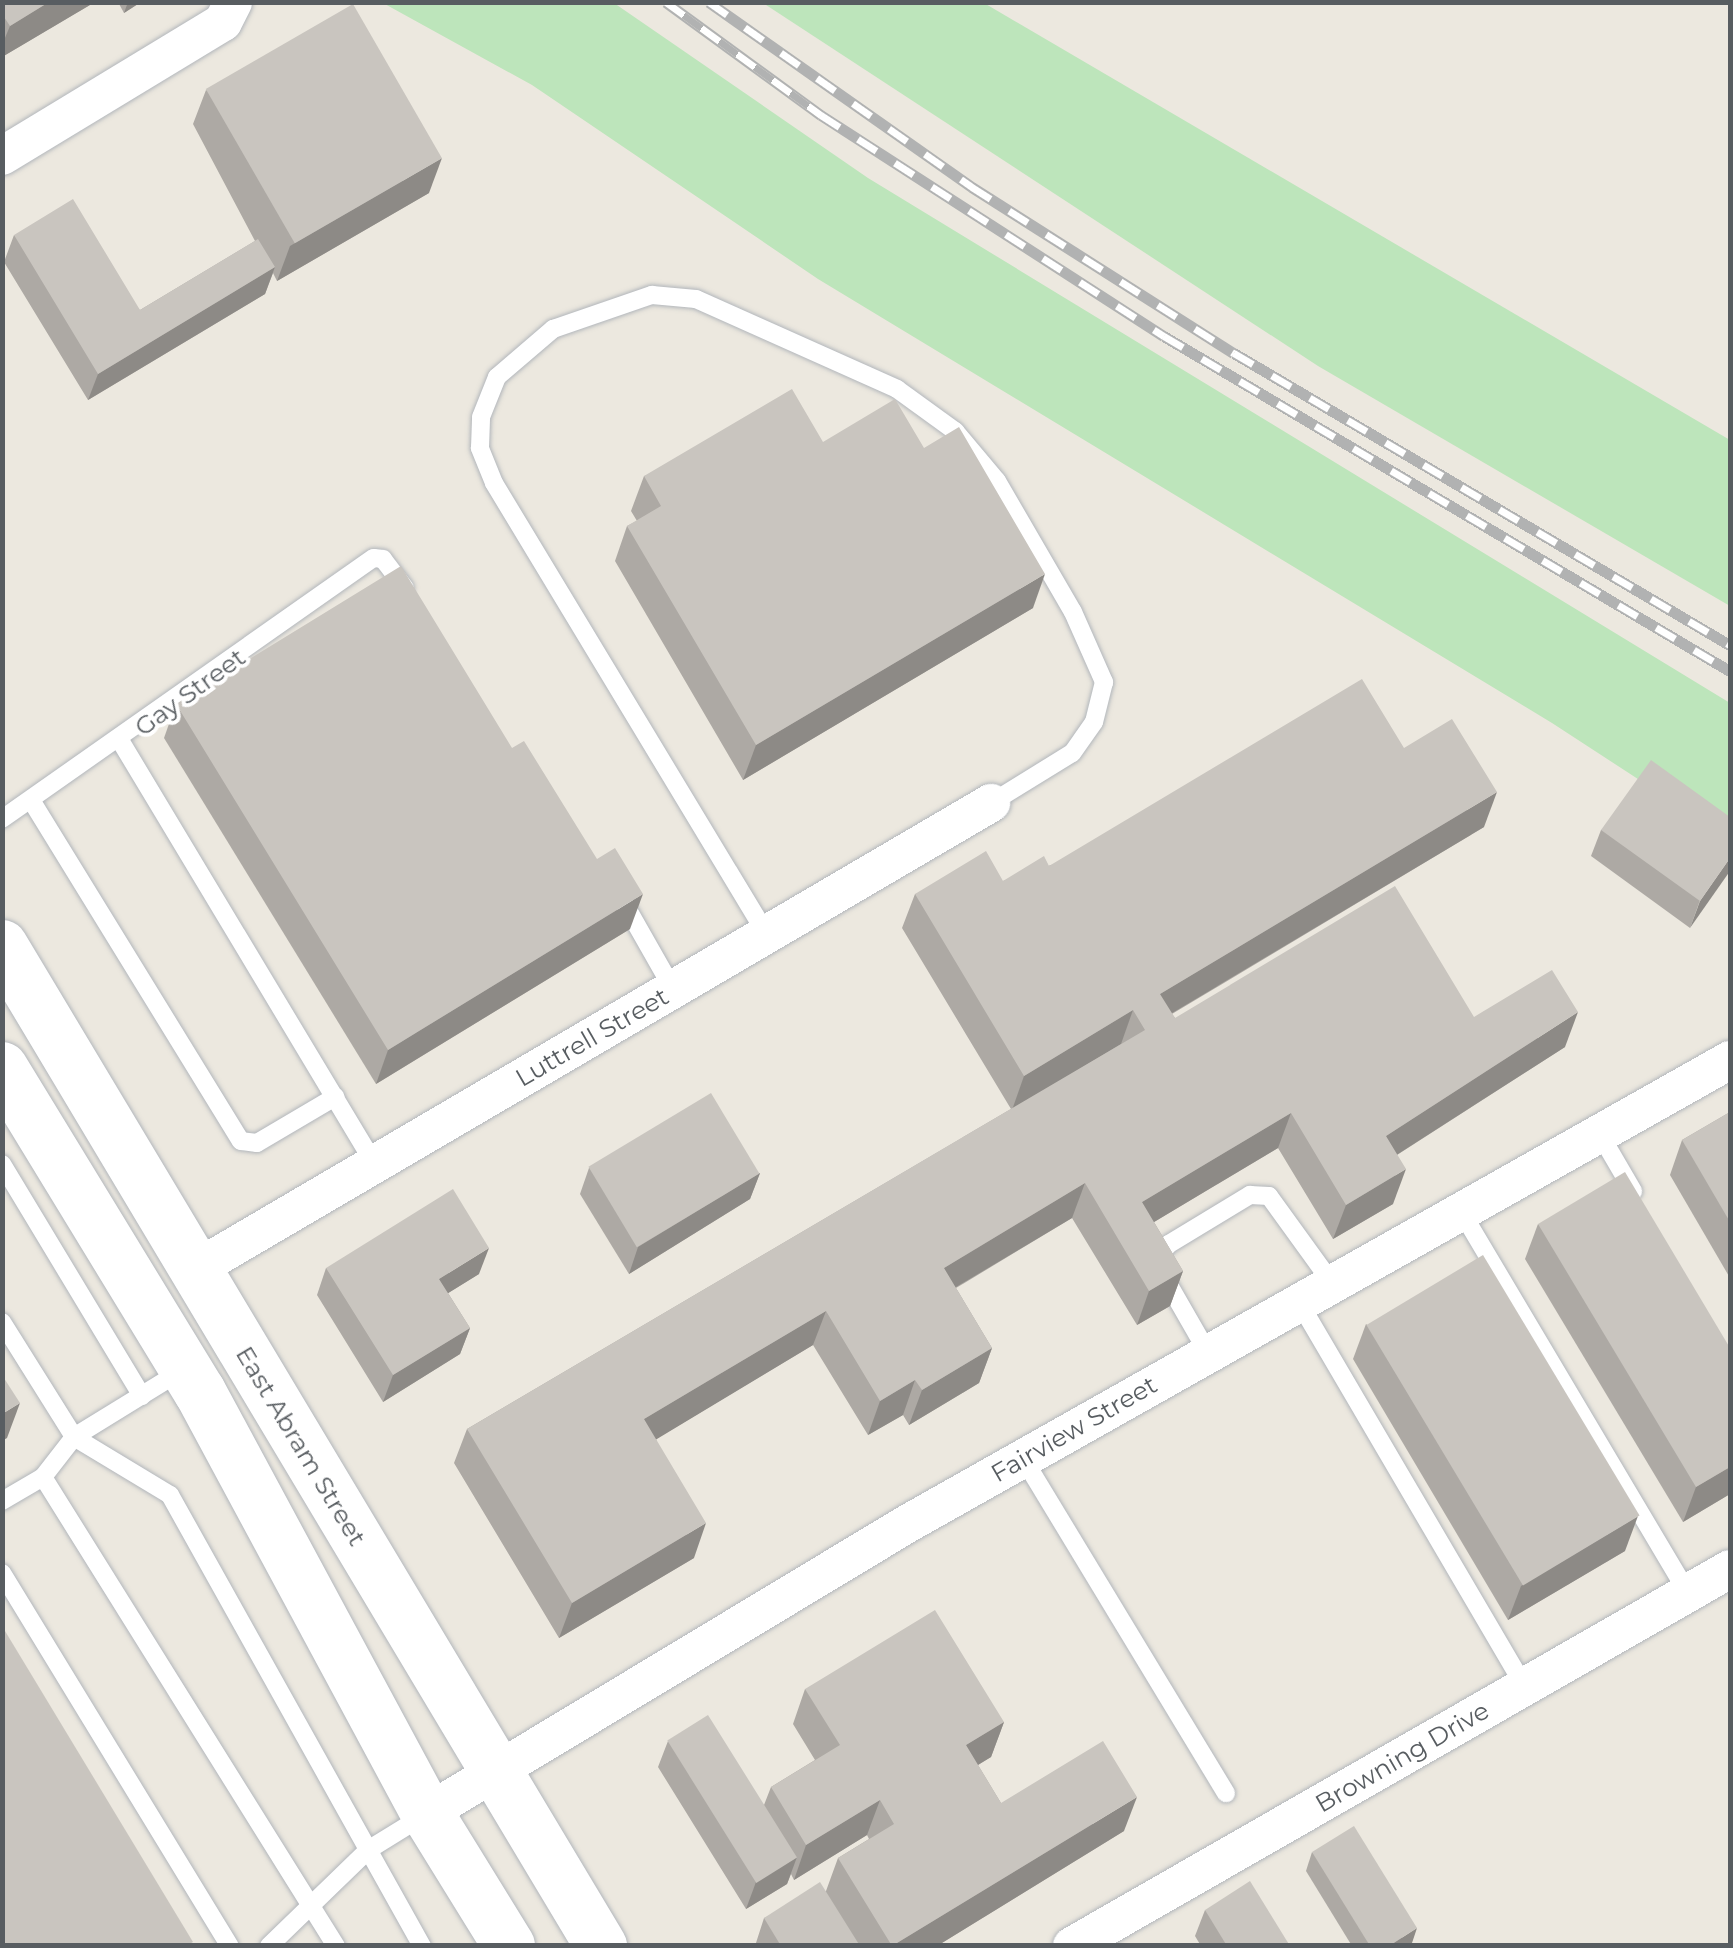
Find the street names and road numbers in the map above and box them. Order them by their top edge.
street label: Gay Street [129,642,251,742]
street label: Luttrell Street [510,981,674,1093]
street label: East Abram Street [230,1341,372,1551]
street label: Fairview Street [986,1369,1162,1489]
street label: Browning Drive [1310,1695,1494,1819]

